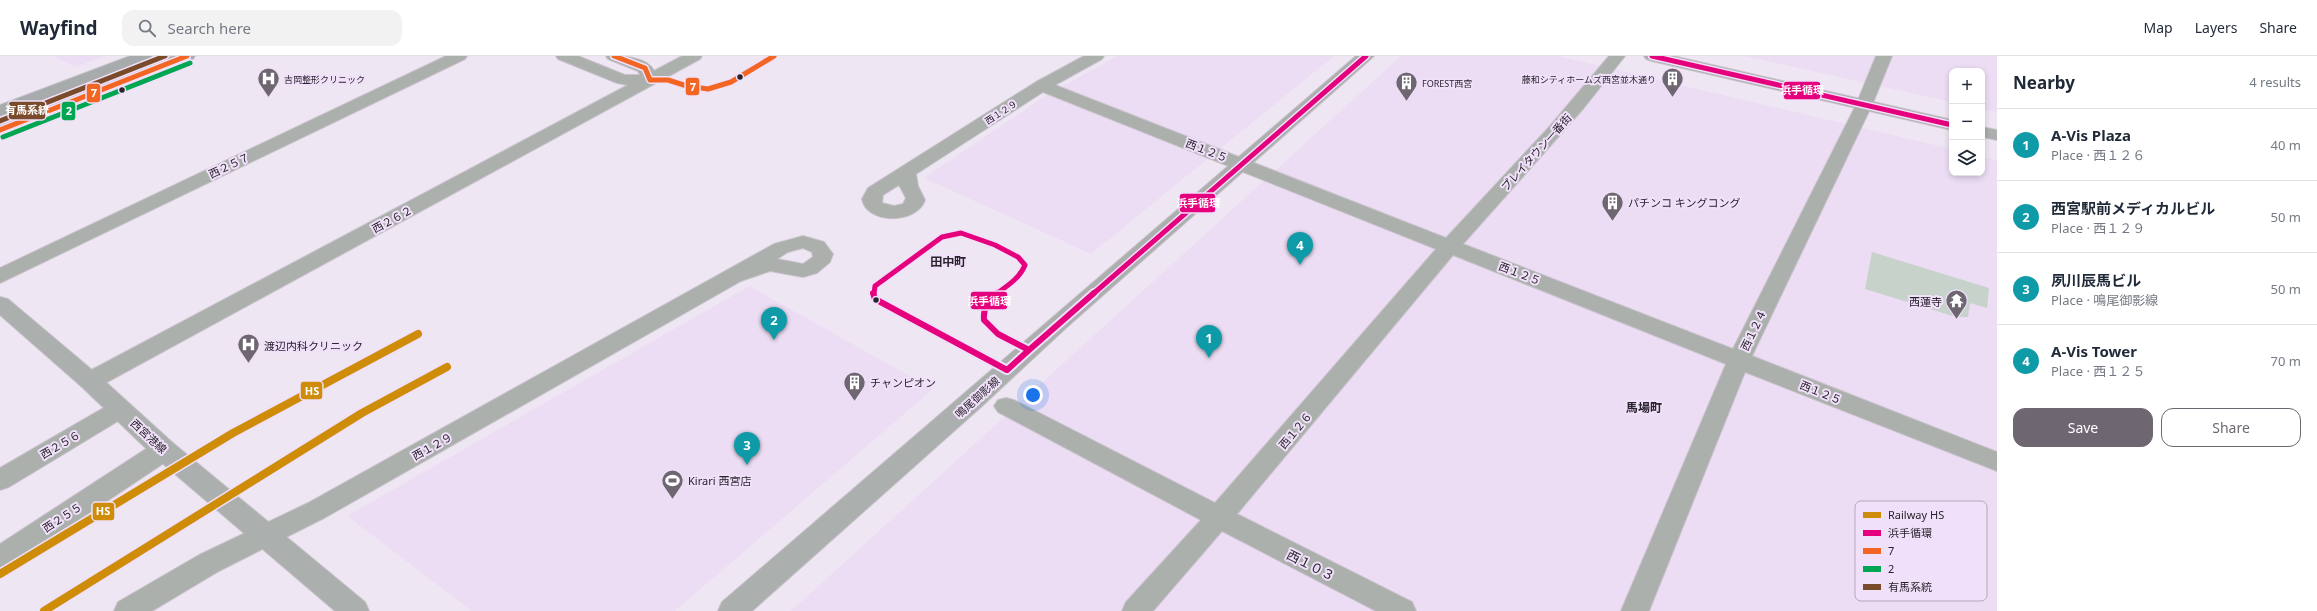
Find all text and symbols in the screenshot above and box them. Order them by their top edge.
search box [122,10,402,46]
text: Wayfind [20,15,98,41]
icon: search [136,17,158,39]
text: Search here [168,18,251,38]
text: Map [2144,18,2173,37]
text: Layers [2195,18,2237,37]
text: Share [2259,18,2297,37]
hospital icon: 吉岡整形クリニック [256,66,282,99]
building icon: 藤和シティホームズ西宮並木通り [1659,66,1685,99]
map controls [1949,68,1985,176]
button: + [1949,68,1985,104]
building icon: FOREST西宮 [1394,70,1420,103]
text: Nearby [2013,71,2075,94]
unlabelled marker [735,72,745,82]
place label: 吉岡整形クリニック [284,73,365,86]
place label: 藤和シティホームズ西宮並木通り [1522,73,1656,86]
text: 4 results [2249,73,2301,91]
line badge: 7 [685,77,700,96]
place label: FOREST西宮 [1422,77,1472,90]
text: 7 [690,79,696,94]
line badge: 浜手循環 [1783,81,1821,100]
text: 浜手循環 [1780,82,1824,97]
line badge: 7 [86,83,101,103]
text: 7 [91,85,97,100]
unlabelled marker [117,85,127,95]
street label: 西１２９ [982,97,1020,127]
line badge: 有馬系統 [8,101,46,120]
line badge: 2 [61,101,76,121]
text: 有馬系統 [5,102,49,117]
text: 2 [66,103,72,118]
button: − [1949,104,1985,140]
street label: プレイタウン一番街 [1497,110,1575,194]
text: A-Vis Plaza [2051,125,2131,145]
street label: 西１２５ [1184,135,1230,165]
text: 1 [2022,136,2030,154]
text: 40 m [2271,136,2301,154]
button: layers [1949,140,1985,176]
text: Place · 西１２６ [2051,146,2145,164]
street label: 西２５７ [206,149,252,181]
building icon: パチンコ キングコング [1600,189,1626,222]
line badge: 浜手循環 [1179,193,1216,213]
text: 浜手循環 [1176,195,1220,210]
place label: パチンコ キングコング [1628,195,1741,210]
text: 西宮駅前メディカルビル [2051,198,2215,218]
street label: 西２６２ [369,202,415,236]
text: 2 [2022,208,2030,226]
text: 50 m [2271,208,2301,226]
text: Place · 西１２９ [2051,219,2145,237]
pin: 4 [1287,232,1313,265]
district label: 田中町 [930,253,966,270]
street label: 西１２５ [1497,258,1543,288]
text: 夙川辰馬ビル [2051,270,2141,290]
text: 3 [2022,280,2030,298]
text: 50 m [2271,280,2301,298]
temple icon: 西蓮寺 [1944,288,1970,321]
line badge: 浜手循環 [970,291,1008,310]
text: Place · 鳴尾御影線 [2051,291,2158,309]
text: 浜手循環 [967,293,1011,308]
place label: 西蓮寺 [1909,294,1942,309]
unlabelled marker [871,295,881,305]
pin: 2 [761,307,787,340]
street label: 西１２４ [1737,307,1769,353]
pin: 1 [1196,325,1222,358]
hospital icon: 渡辺内科クリニック [236,332,262,365]
place label: 渡辺内科クリニック [264,338,363,353]
text: A-Vis Tower [2051,341,2137,361]
text: 4 [2022,352,2030,370]
text: 70 m [2271,352,2301,370]
text: Place · 西１２５ [2051,362,2145,380]
building icon: チャンピオン [841,369,867,402]
street label: 鳴尾御影線 [952,373,1002,421]
place label: チャンピオン [870,375,936,390]
street label: 西１２５ [1798,377,1844,407]
line badge: HS [300,381,323,400]
text: HS [305,383,319,398]
your location [1023,385,1043,405]
district label: 馬場町 [1626,399,1662,416]
street label: 西１２６ [1275,408,1315,452]
button: Save [2013,408,2153,447]
button: Share [2161,408,2301,447]
street label: 西宮港線 [128,416,170,456]
street label: 西２５６ [37,427,83,461]
street label: 西１２９ [409,429,455,463]
pin: 3 [734,432,760,465]
sports icon: Kirari 西宮店 [659,467,685,500]
place label: Kirari 西宮店 [688,473,751,488]
street label: 西２５５ [39,499,85,535]
legend [1855,501,1987,601]
line badge: HS [92,502,115,521]
text: HS [96,503,110,518]
text: Railway HS [1888,507,1944,522]
text: 浜手循環 [1888,525,1932,540]
text: 7 [1888,543,1894,558]
street label: 西１０３ [1284,545,1338,585]
text: 2 [1888,561,1894,576]
text: 有馬系統 [1888,579,1932,594]

